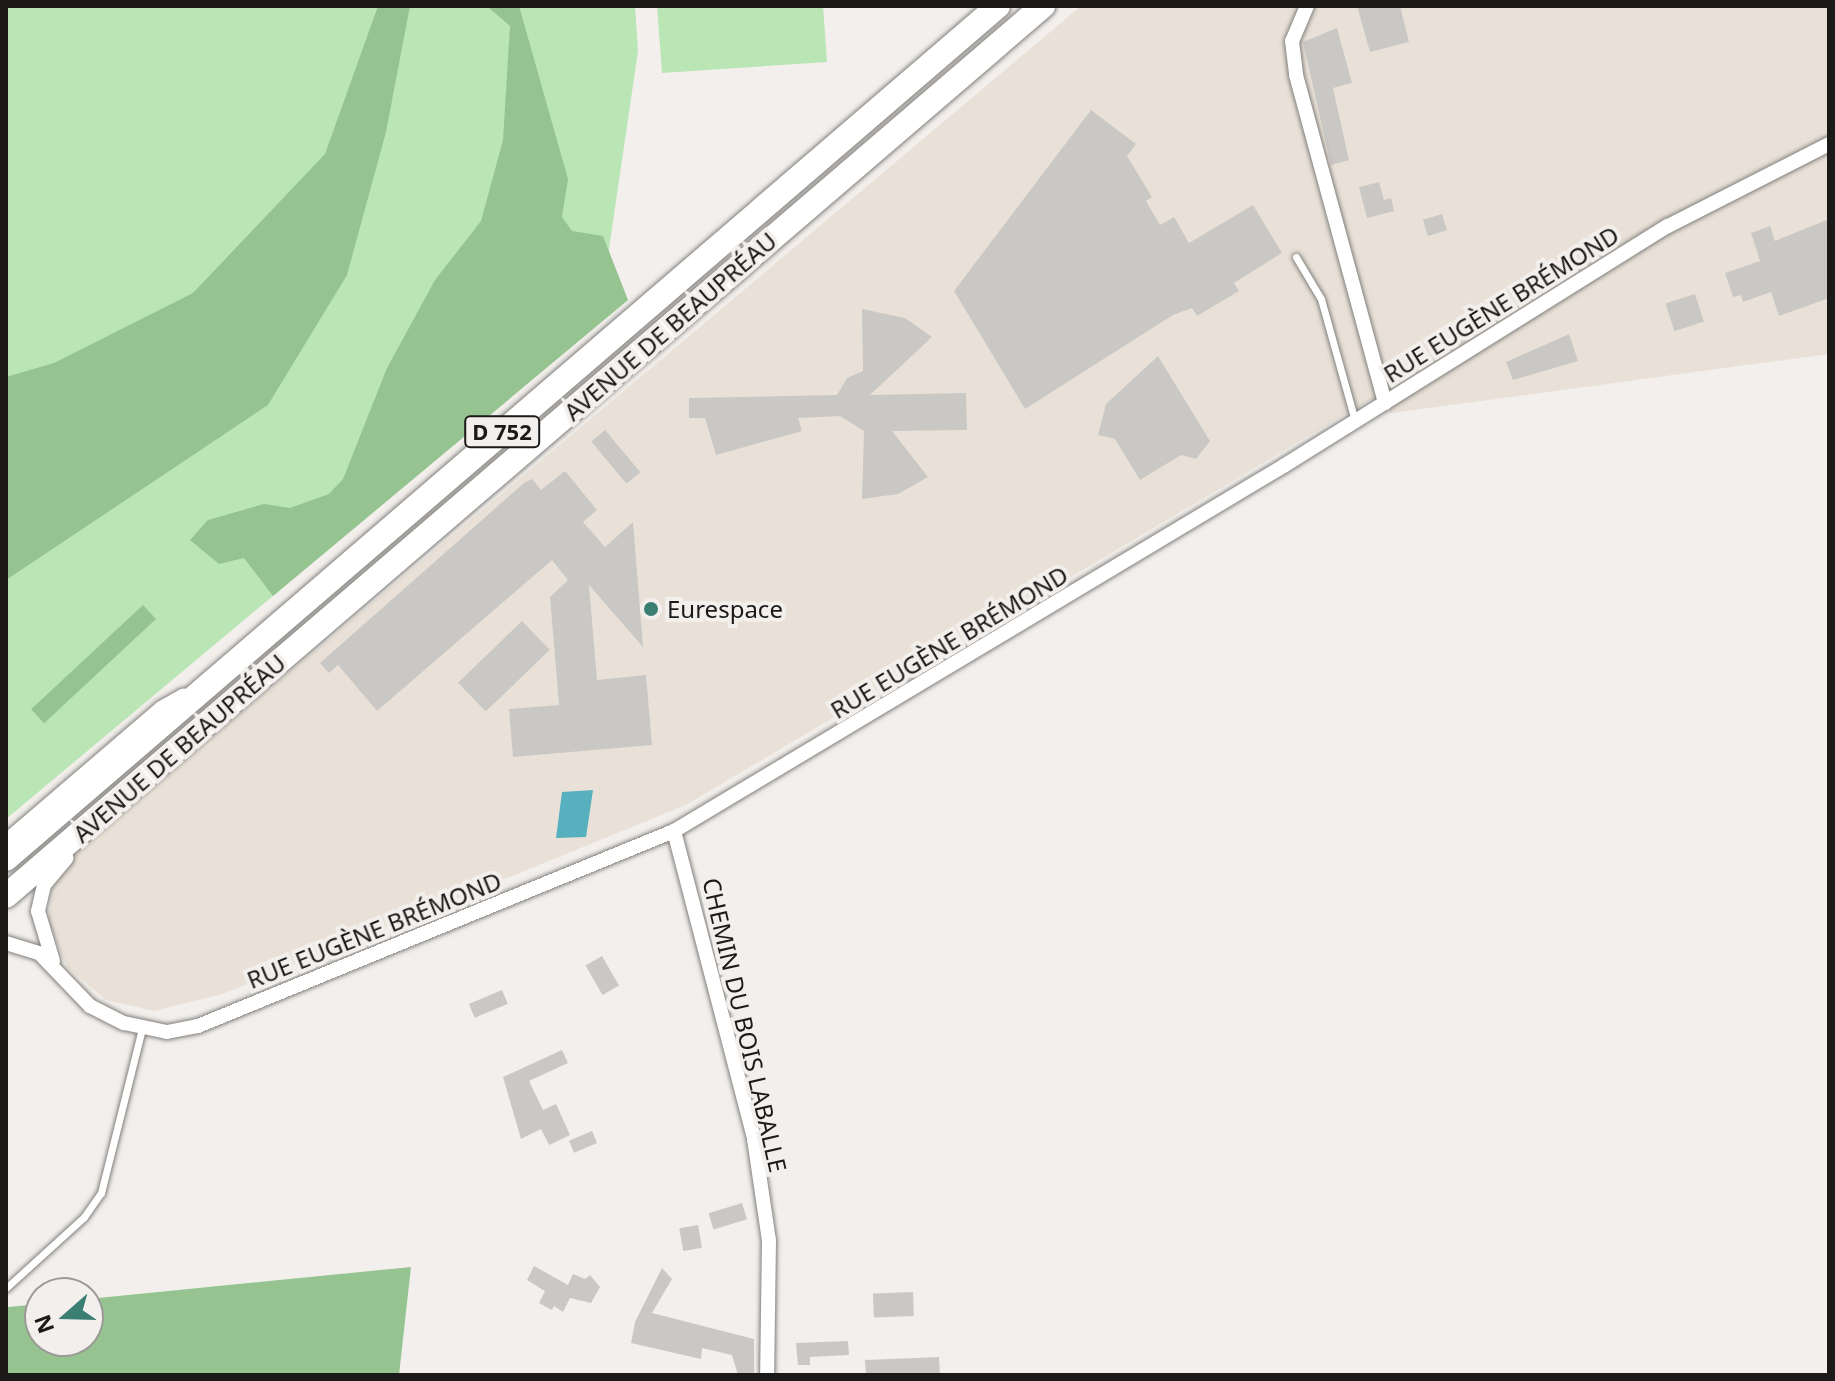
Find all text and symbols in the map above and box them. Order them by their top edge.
street label: RUE EUGÈNE BRÉMOND [1378,220,1624,388]
street label: AVENUE DE BEAUPRÉAU [558,226,782,426]
road number: D 752 [464,414,540,450]
street label: RUE EUGÈNE BRÉMOND [825,560,1073,724]
place label: Eurespace [667,595,783,623]
marker: Eurespace [642,600,660,618]
street label: AVENUE DE BEAUPRÉAU [67,648,291,848]
street label: RUE EUGÈNE BRÉMOND [243,866,505,994]
street label: CHEMIN DU BOIS LABALLE [697,875,793,1175]
north arrow [24,1277,104,1357]
text: N [26,1311,60,1338]

